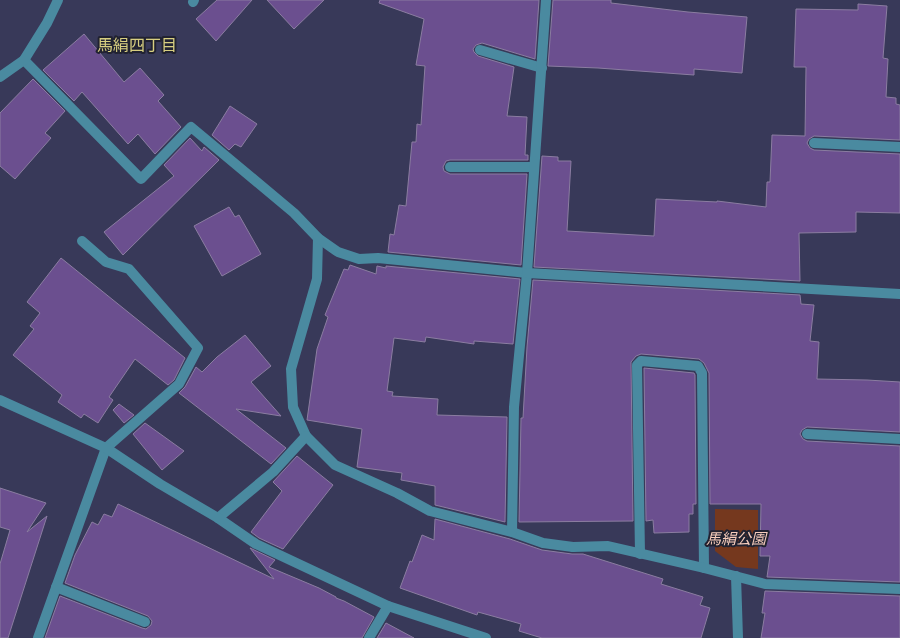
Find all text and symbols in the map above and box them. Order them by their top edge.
district label: 馬絹四丁目 [97,37,177,54]
park label: 馬絹公園 [706,531,768,547]

